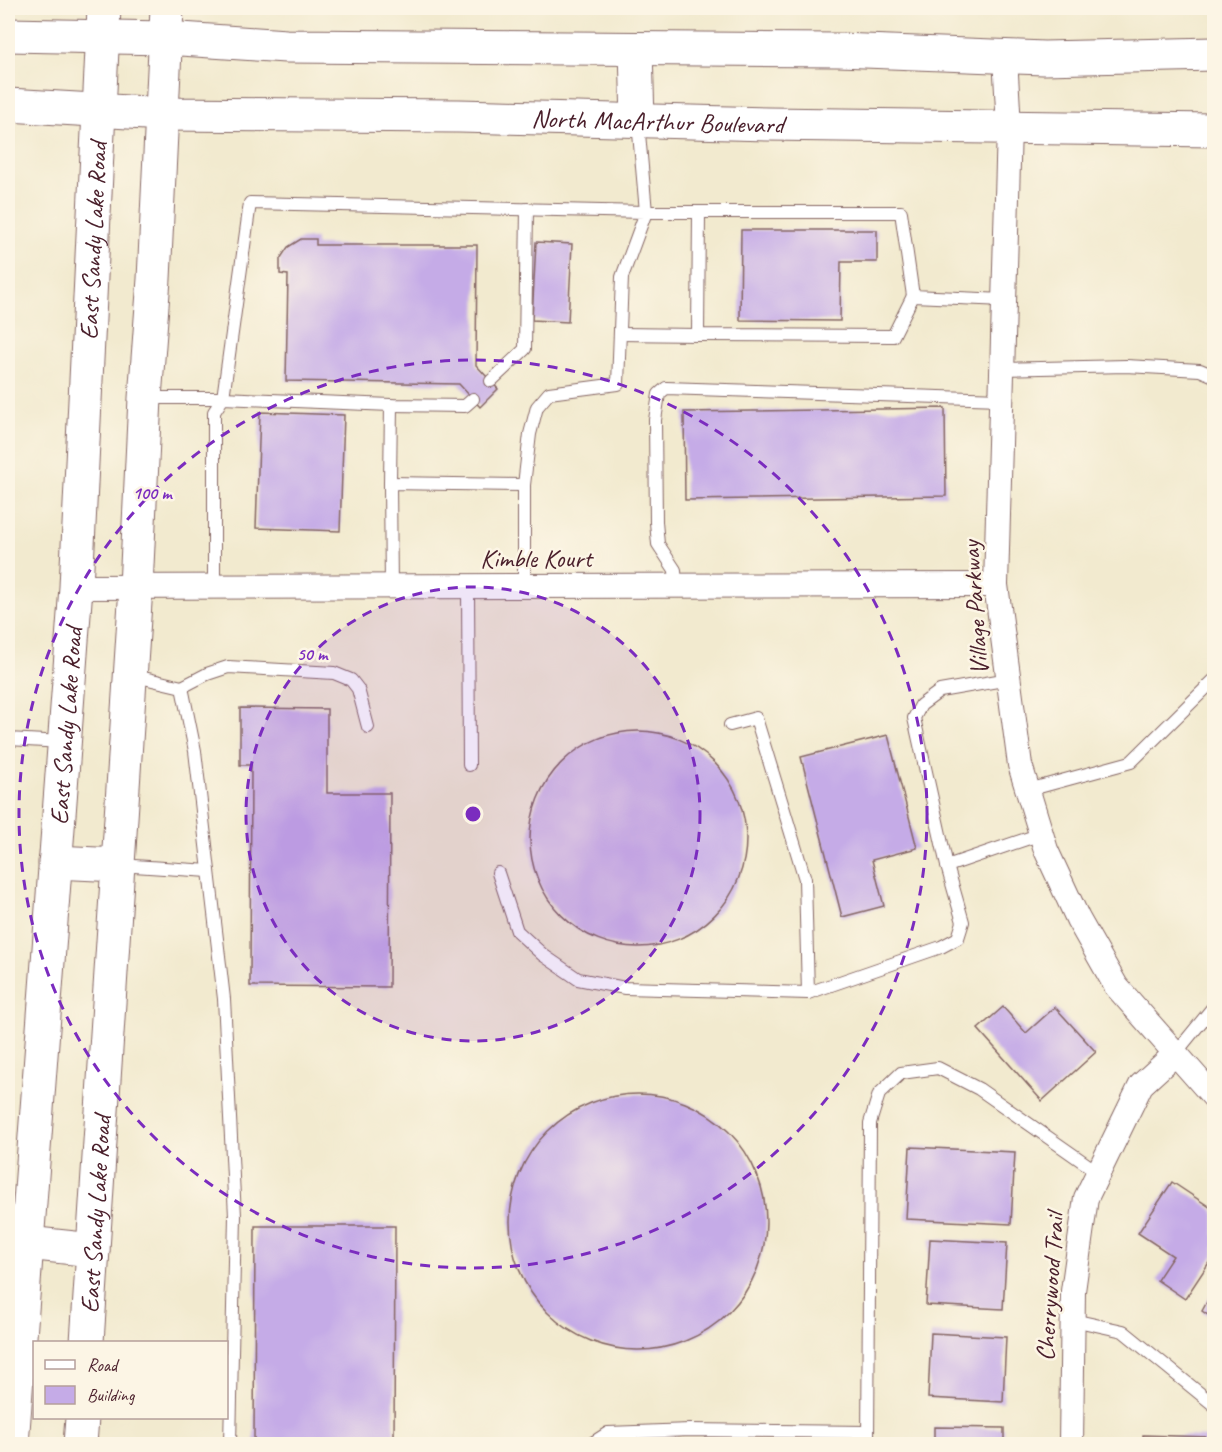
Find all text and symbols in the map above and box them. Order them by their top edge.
street label: North MacArthur Boulevard [531,101,788,141]
street label: East Sandy Lake Road [71,137,114,340]
text: 100 m [133,482,173,504]
street label: Village Parkway [954,538,996,676]
street label: Kimble Kourt [480,542,594,575]
street label: East Sandy Lake Road [42,622,90,826]
text: 50 m [297,643,329,665]
centre of rings [463,804,483,824]
street label: East Sandy Lake Road [72,1111,118,1314]
street label: Cherrywood Trail [1028,1207,1072,1362]
legend [33,1341,228,1419]
text: Road [87,1354,120,1376]
text: Building [87,1384,136,1406]

